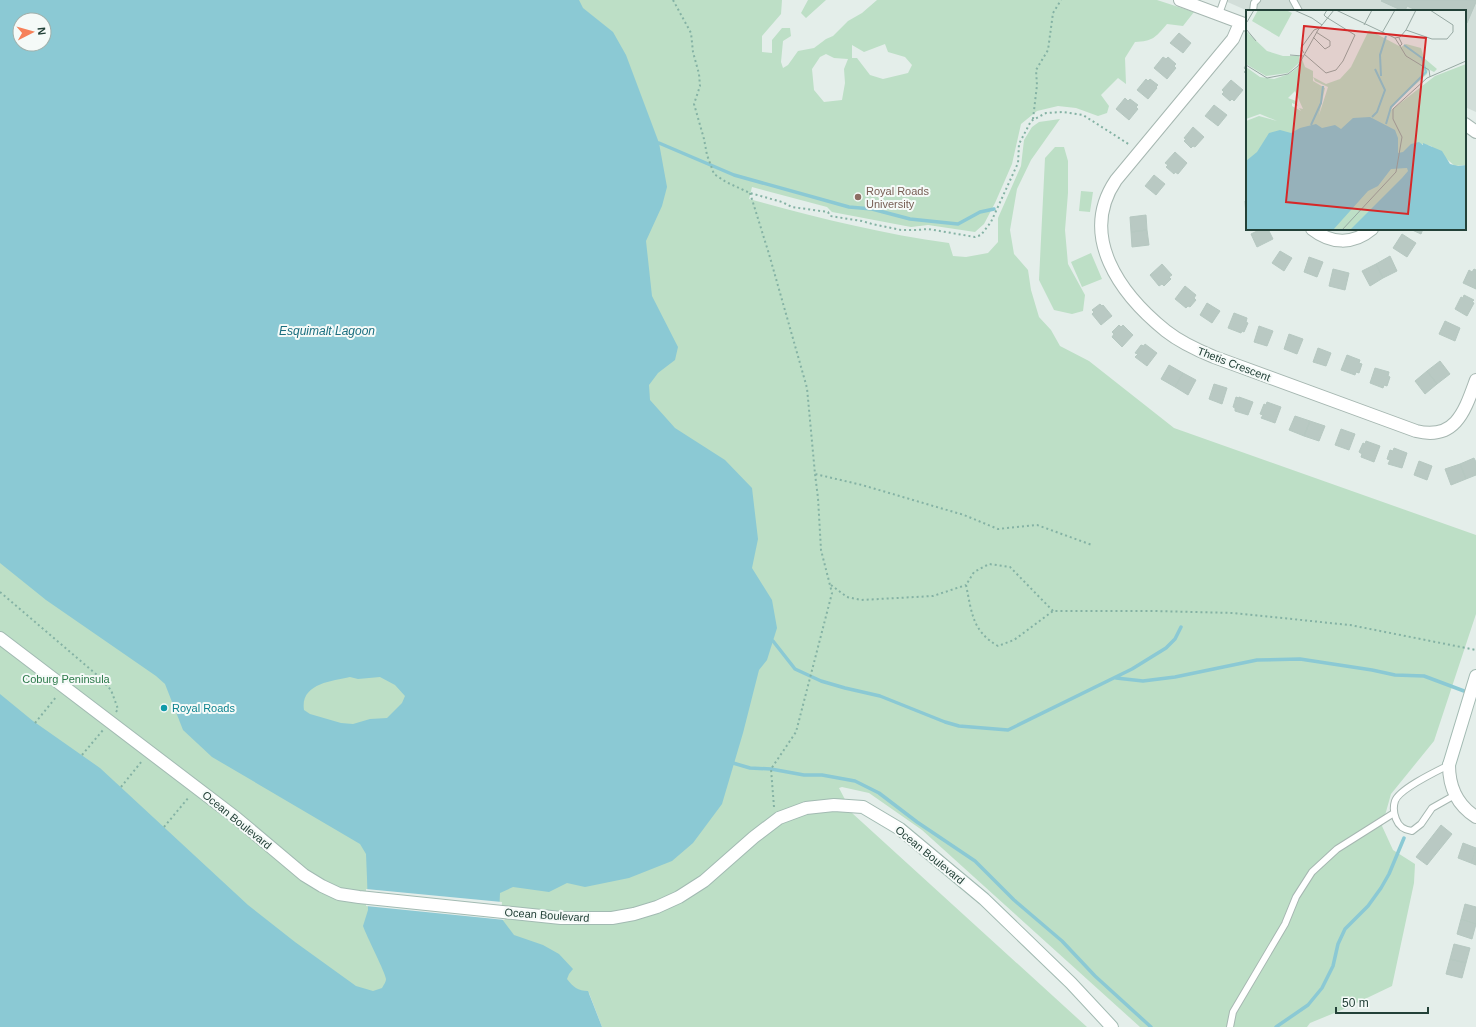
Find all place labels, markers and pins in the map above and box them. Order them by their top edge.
place label: Royal Roads University [866,185,929,210]
marker: Royal Roads University [853,192,863,202]
place label: Royal Roads [172,702,235,714]
marker: Royal Roads [159,703,169,713]

